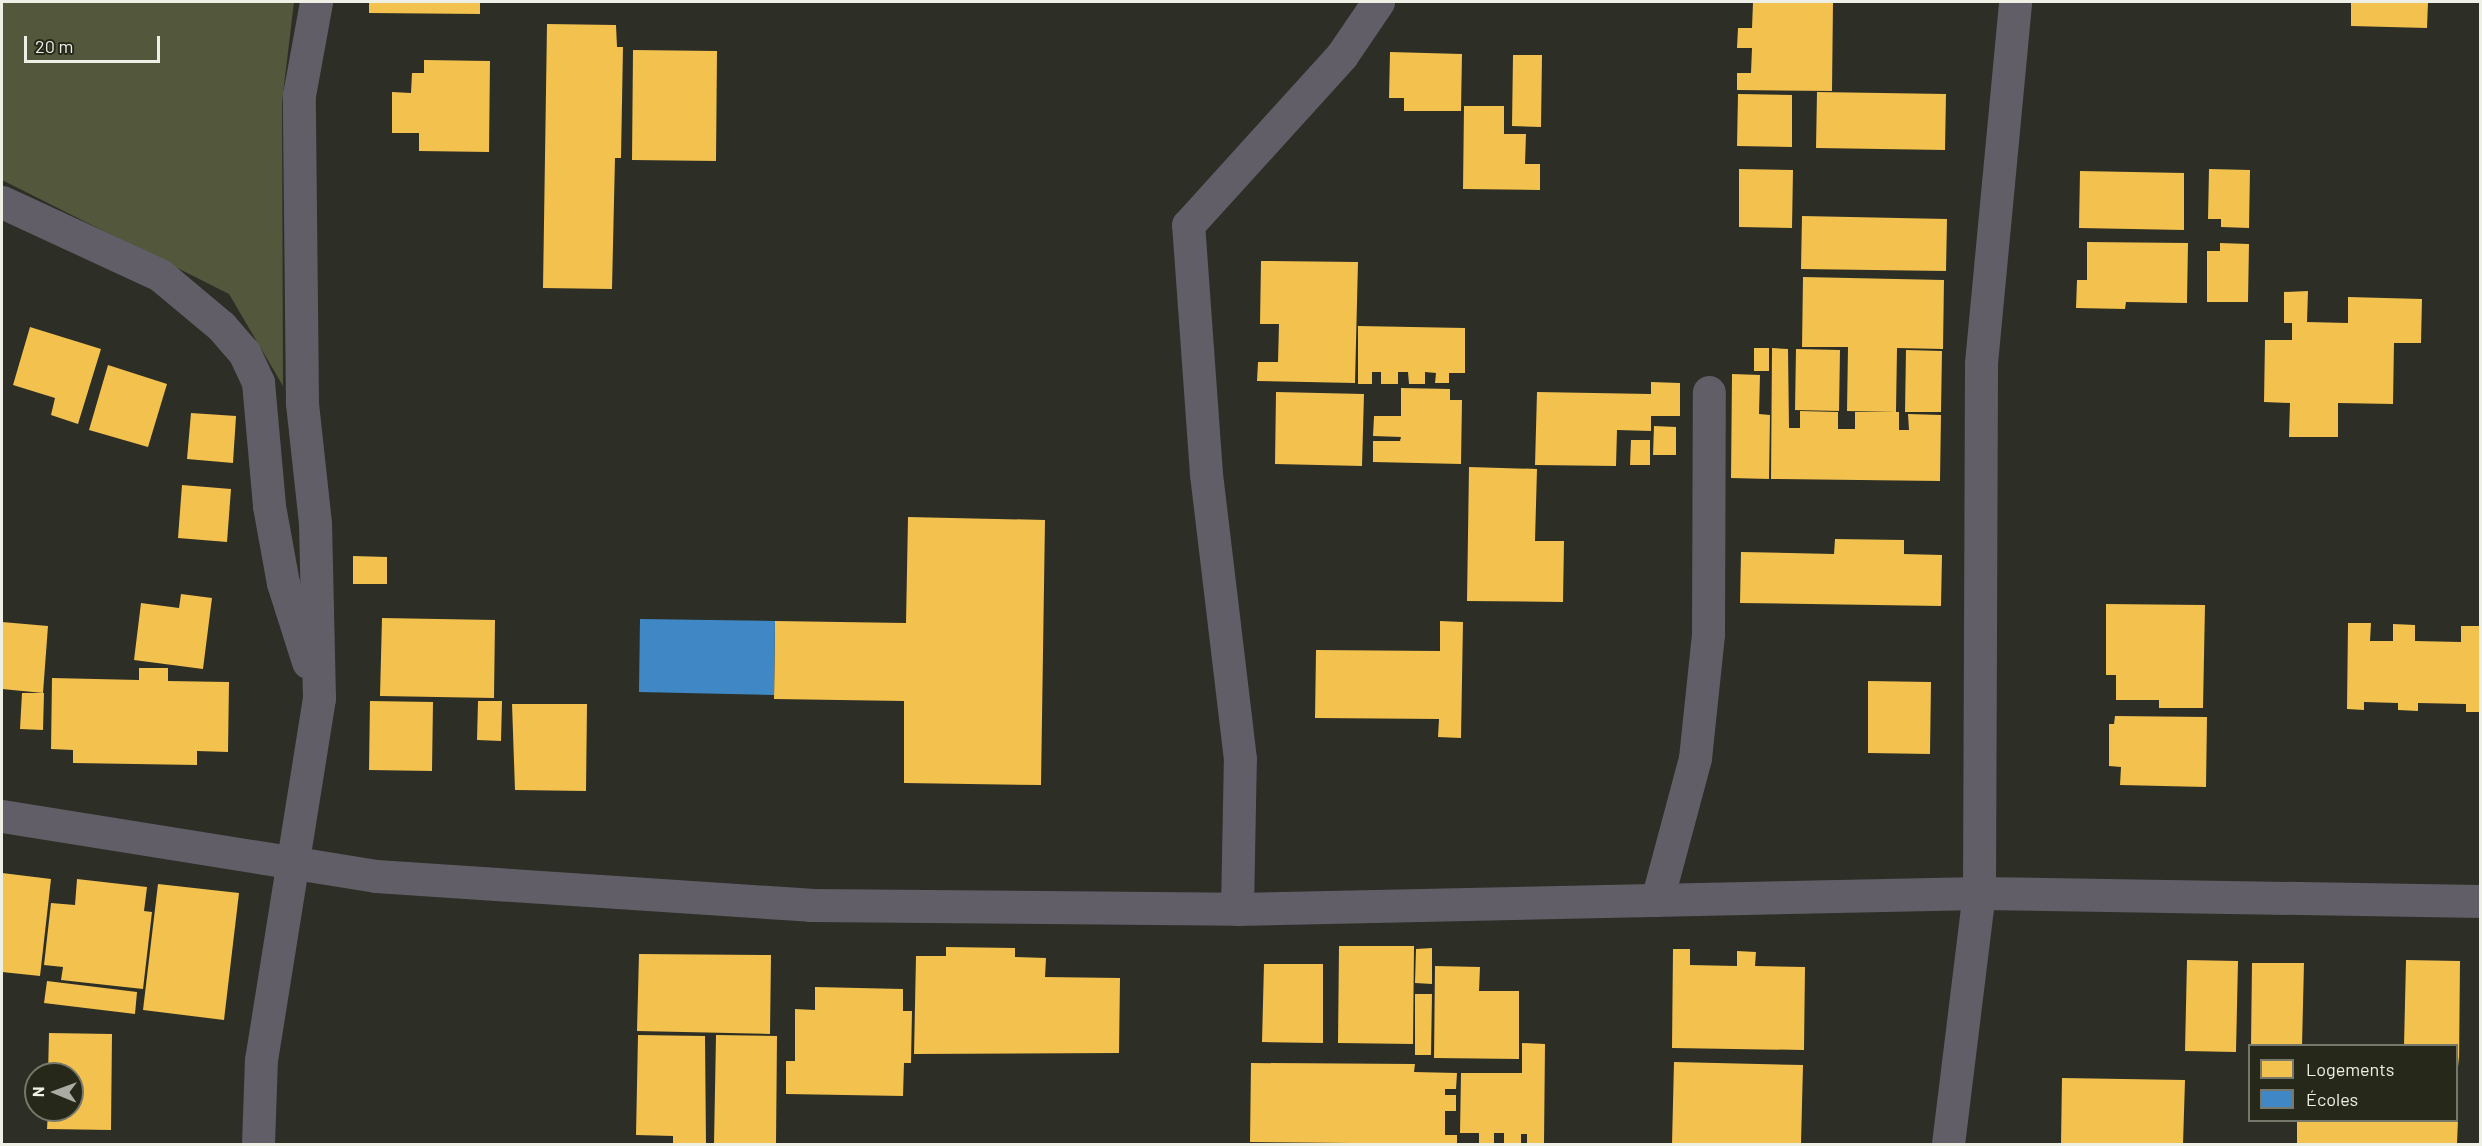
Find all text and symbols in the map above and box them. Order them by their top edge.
scale bar [27,24,164,62]
text: 20 m [35,35,73,57]
legend [2248,1044,2458,1122]
text: Logements [2306,1058,2395,1080]
north arrow [24,1062,84,1122]
text: N [28,1086,47,1097]
text: Écoles [2306,1088,2358,1110]

